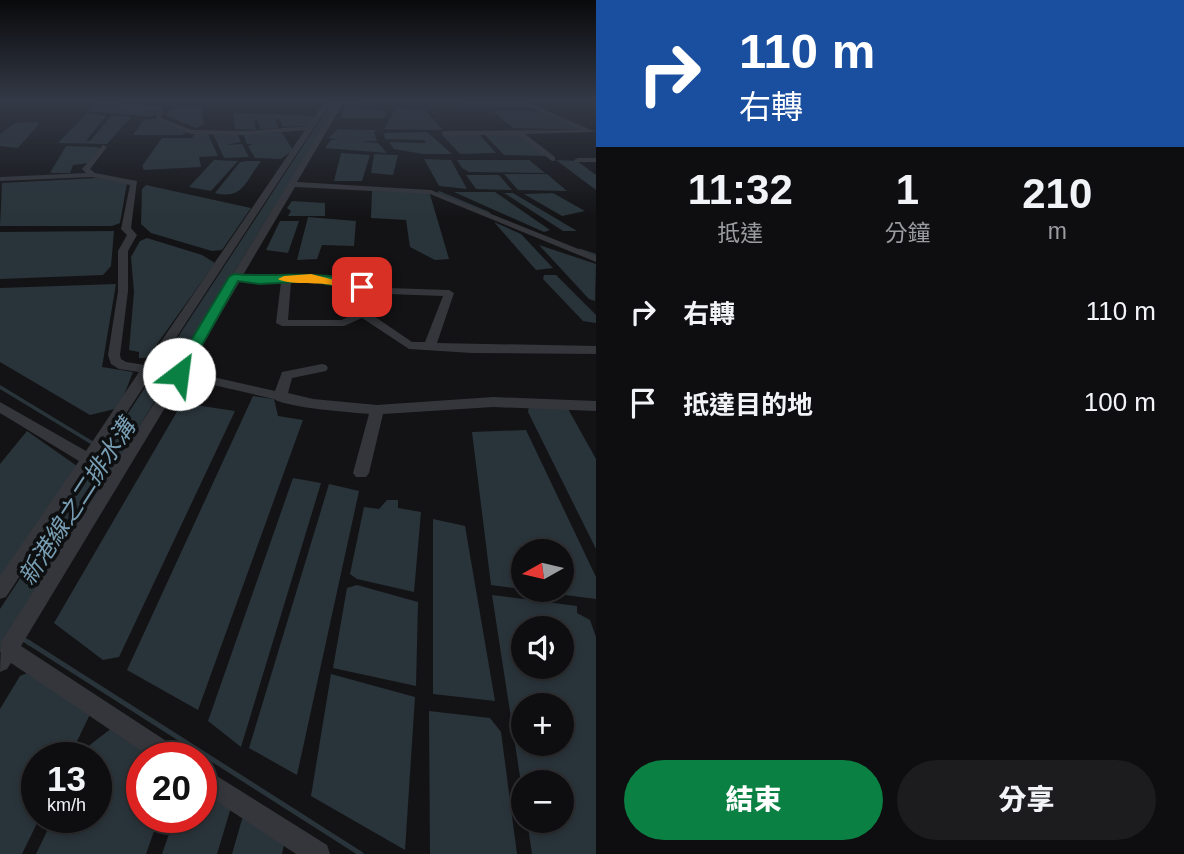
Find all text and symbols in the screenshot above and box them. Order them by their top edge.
text: 110 m [739,24,875,78]
icon: right [624,28,715,119]
text: 右轉 [739,89,803,125]
text: 11:32 [688,166,793,213]
text: 1 [896,166,919,213]
text: 210 [1022,170,1092,217]
text: m [1048,218,1067,244]
text: 抵達 [717,220,763,246]
text: 分鐘 [885,220,931,246]
pin [332,257,392,317]
icon: arrive [343,268,381,306]
icon: right [624,293,662,331]
text: 110 m [1086,296,1156,326]
text: 右轉 [683,299,735,329]
position arrow [142,337,216,411]
icon: arrive [624,384,662,422]
text: 100 m [1084,387,1156,417]
text: 抵達目的地 [683,390,813,420]
water label: 新港線之二排水溝 [13,411,142,590]
north arrow [511,539,574,602]
map controls [511,539,574,833]
button: sound [511,616,574,679]
button: + [511,693,574,756]
speed limit sign: 20 [126,742,217,833]
text: 13 [47,759,86,798]
button: 結束 [624,760,883,840]
button: 分享 [897,760,1156,840]
button: − [511,770,574,833]
text: km/h [47,795,86,815]

